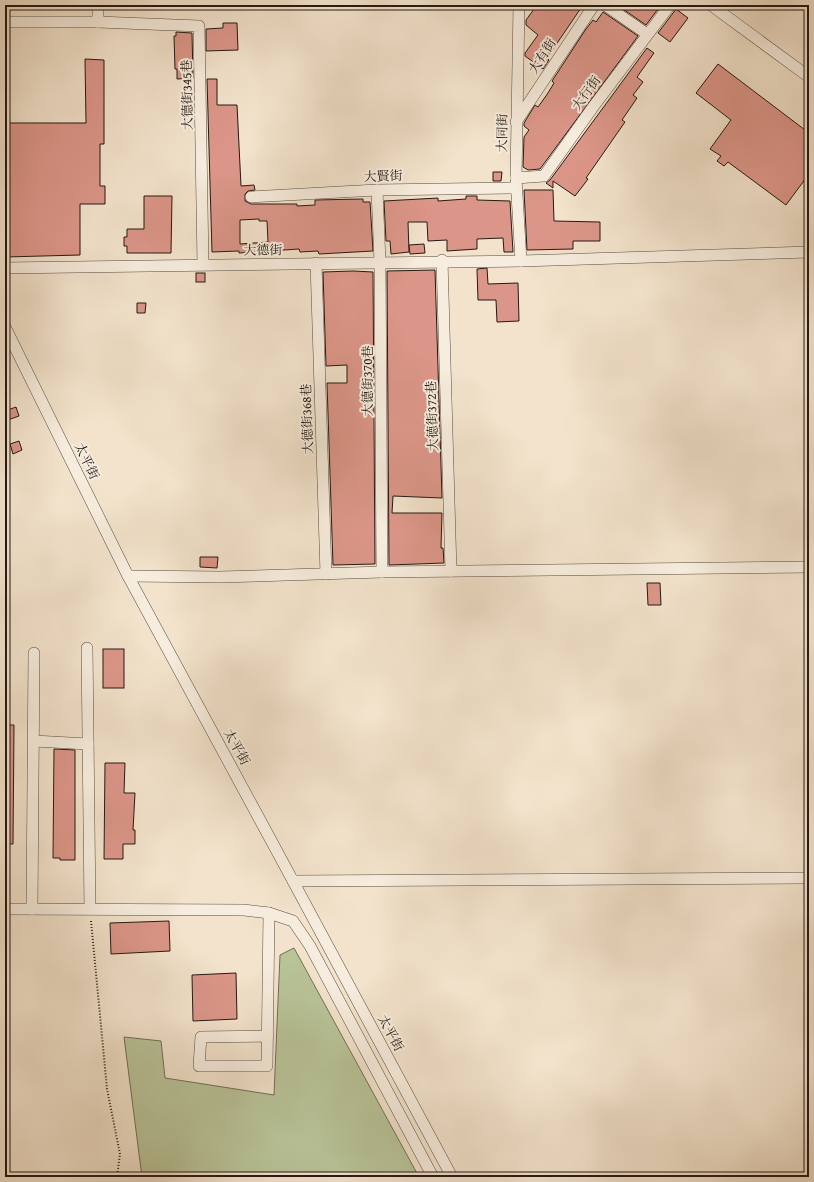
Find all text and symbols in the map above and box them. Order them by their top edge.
street label: 大有街 [523,34,561,78]
street label: 大德街345巷 [177,59,197,131]
street label: 大行街 [567,72,605,114]
street label: 大同街 [492,113,512,153]
street label: 大賢街 [363,166,403,186]
street label: 大德街 [243,240,283,260]
street label: 大德街370巷 [358,346,377,416]
street label: 大德街372巷 [421,380,443,452]
street label: 大德街368巷 [296,383,318,455]
street label: 太平街 [70,439,104,483]
street label: 太平街 [219,725,255,769]
street label: 太平街 [373,1011,409,1055]

